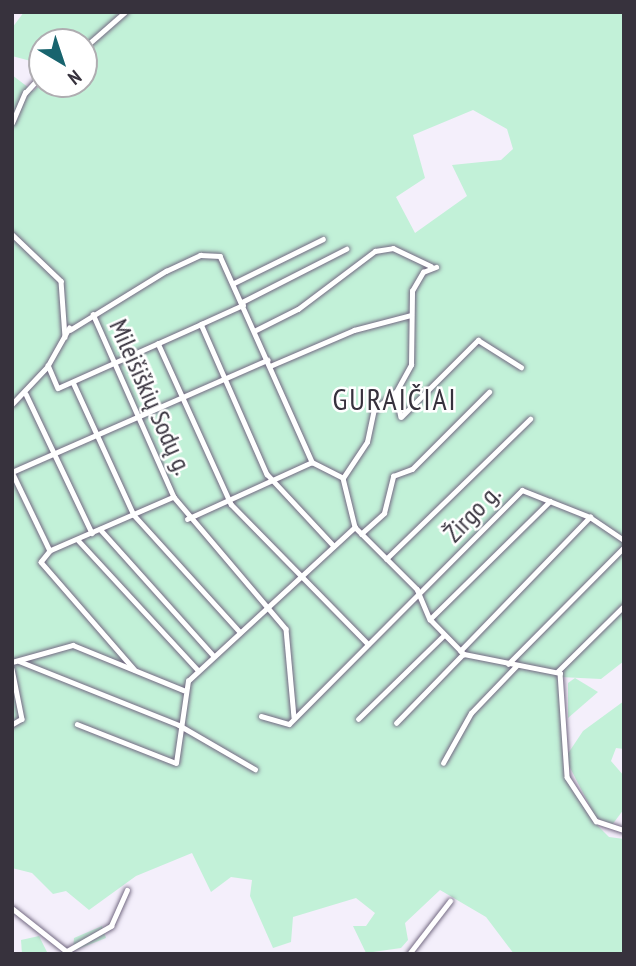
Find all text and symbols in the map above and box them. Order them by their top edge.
north arrow [28,28,98,98]
text: N [63,65,87,90]
street label: Mileišiškių Sodų g. [103,315,199,479]
district label: GURAIČIAI [334,381,456,417]
street label: Žirgo g. [437,478,507,548]

